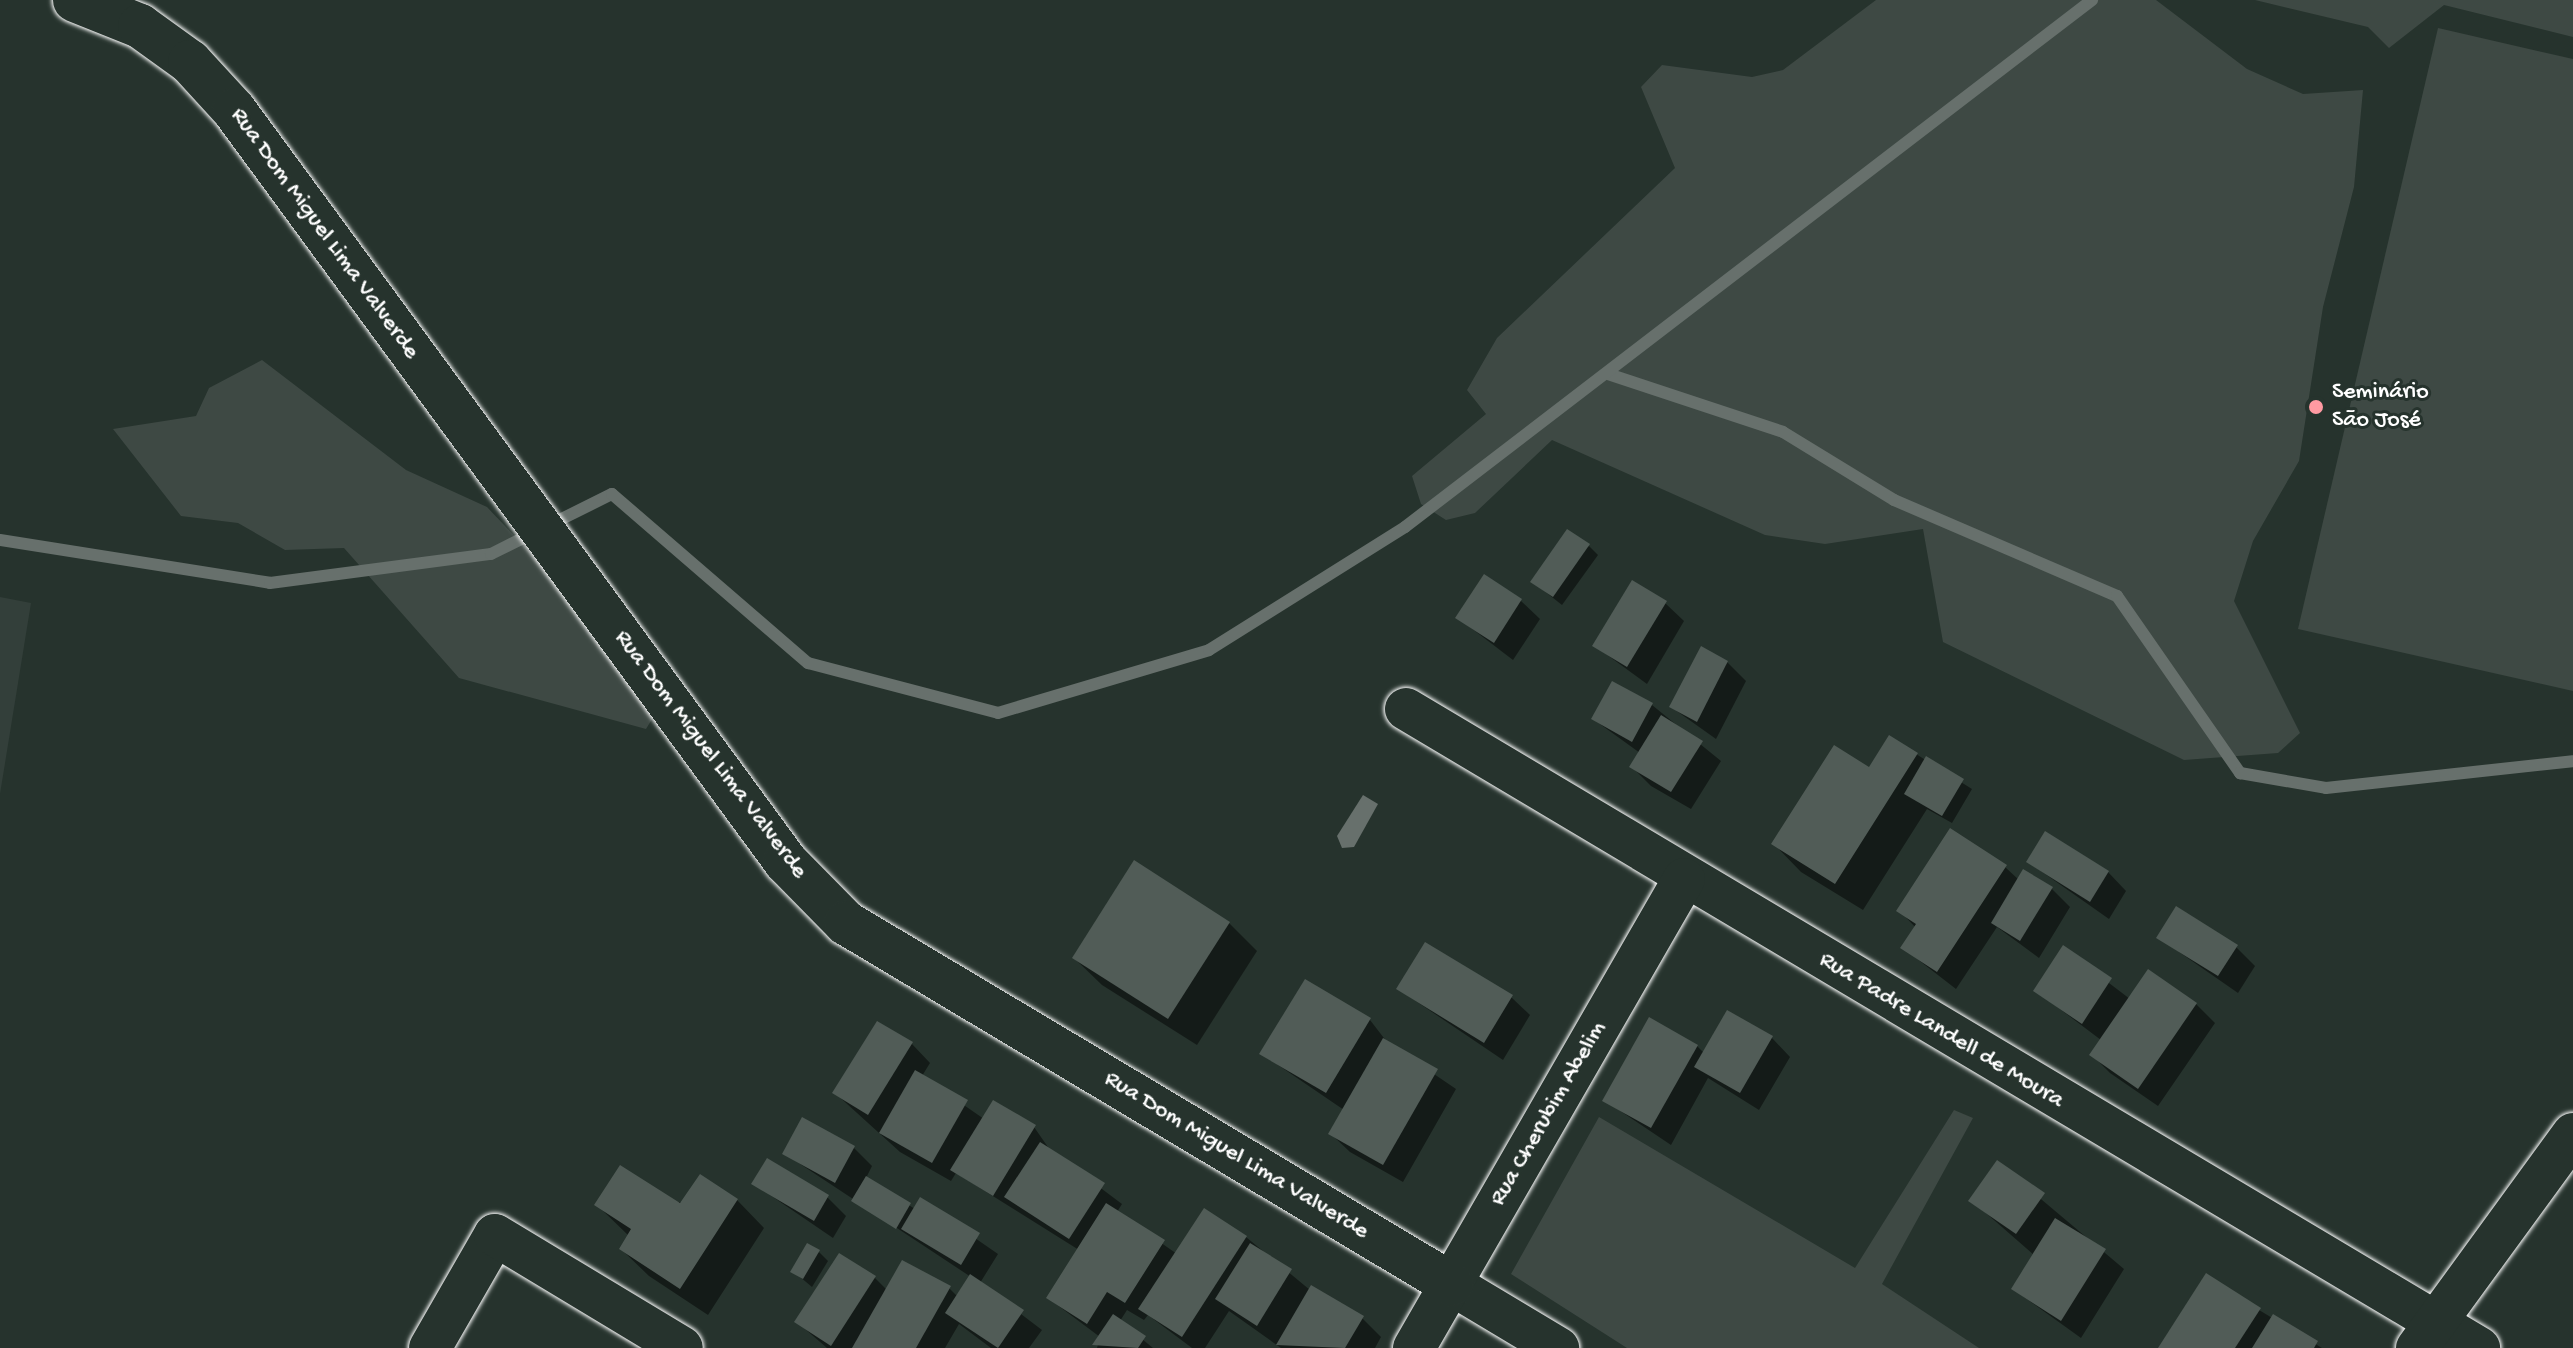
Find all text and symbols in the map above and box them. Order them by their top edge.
street label: Rua Dom Miguel Lima Valverde [223,103,425,365]
place label: Seminário São José [2332,379,2429,435]
marker: Seminário São José [2307,398,2325,416]
street label: Rua Dom Miguel Lima Valverde [607,625,813,885]
street label: Rua Padre Landell de Moura [1813,946,2069,1116]
street label: Rua Cherubim Abelim [1484,1017,1614,1211]
street label: Rua Dom Miguel Lima Valverde [1098,1065,1374,1247]

